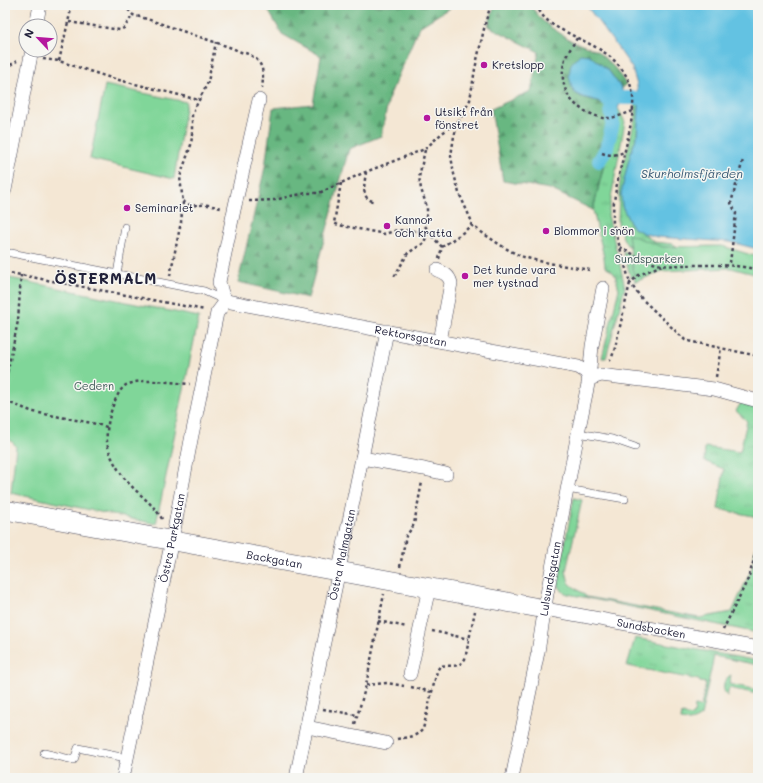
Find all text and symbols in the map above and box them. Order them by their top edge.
north arrow [18,18,58,58]
text: N [20,26,37,40]
place label: Kretslopp [492,57,544,72]
marker: Kretslopp [479,60,489,70]
place label: Utsikt från fönstret [435,104,493,132]
marker: Utsikt från fönstret [422,113,432,123]
water label: Skurholmsfjärden [641,165,743,181]
place label: Seminariet [135,200,194,215]
marker: Seminariet [122,203,132,213]
place label: Kannor och kratta [395,212,453,240]
marker: Kannor och kratta [382,221,392,231]
place label: Blommor i snön [554,223,634,238]
marker: Blommor i snön [541,226,551,236]
park label: Sundsparken [615,251,683,266]
place label: Det kunde vara mer tystnad [473,262,556,290]
district label: ÖSTERMALM [55,268,157,288]
marker: Det kunde vara mer tystnad [460,271,470,281]
street label: Rektorsgatan [374,321,448,350]
park label: Cedern [74,378,114,393]
street label: Östra Parkgatan [155,492,188,584]
street label: Östra Malmgatan [325,507,358,602]
street label: Lulsundsgatan [536,540,564,617]
street label: Backgatan [245,546,304,571]
street label: Sundsbacken [616,614,687,642]

